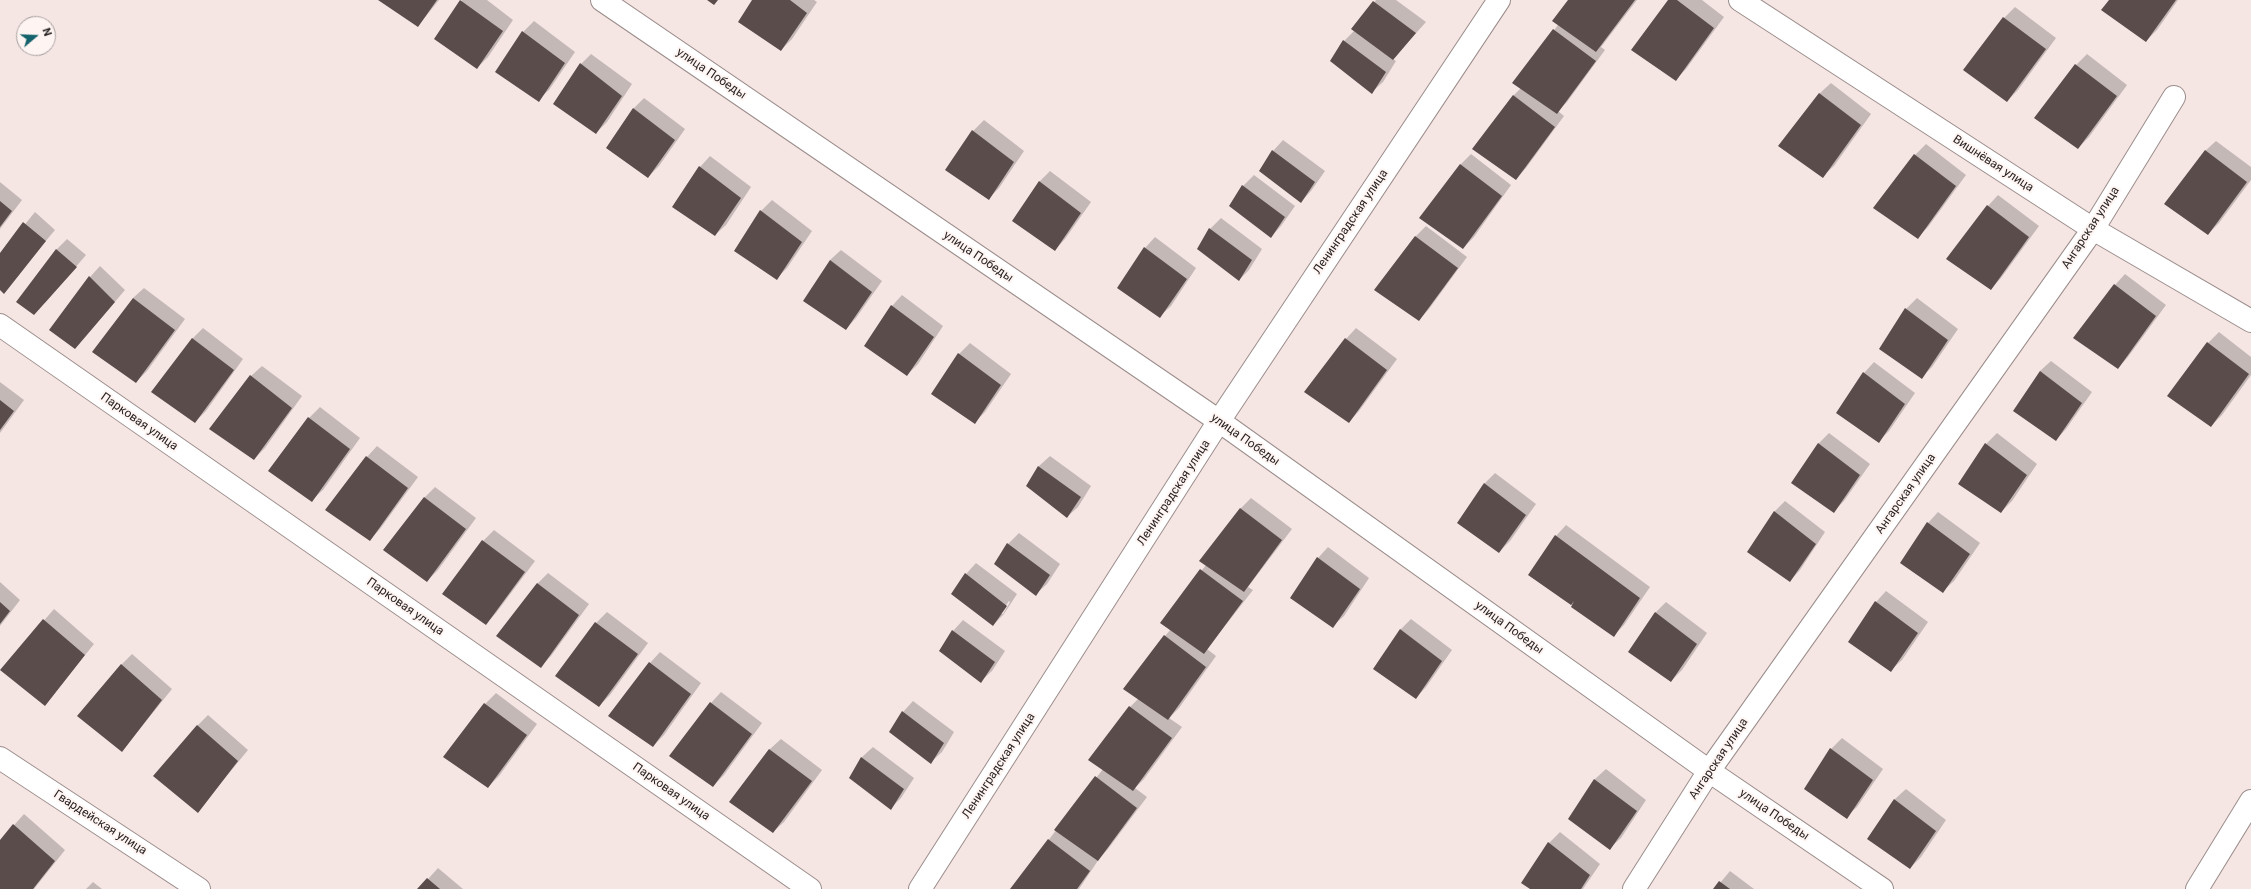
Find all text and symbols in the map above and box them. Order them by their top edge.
north arrow [16,16,56,56]
text: N [39,26,54,38]
street label: улица Победы [673,45,749,103]
street label: Вишнёвая улица [1950,133,2036,195]
street label: Ленинградская улица [1311,167,1391,277]
street label: Ангарская улица [2059,184,2123,272]
street label: улица Победы [940,228,1016,286]
street label: Парковая улица [98,390,180,454]
street label: улица Победы [1208,411,1282,469]
street label: Ленинградская улица [1134,438,1214,548]
street label: Ангарская улица [1873,451,1939,537]
street label: Парковая улица [364,575,446,639]
street label: улица Победы [1472,598,1546,658]
street label: Ленинградская улица [959,711,1039,821]
street label: Ангарская улица [1687,716,1751,802]
street label: Парковая улица [630,760,712,824]
street label: улица Победы [1736,786,1812,844]
street label: Гвардейская улица [51,788,149,858]

